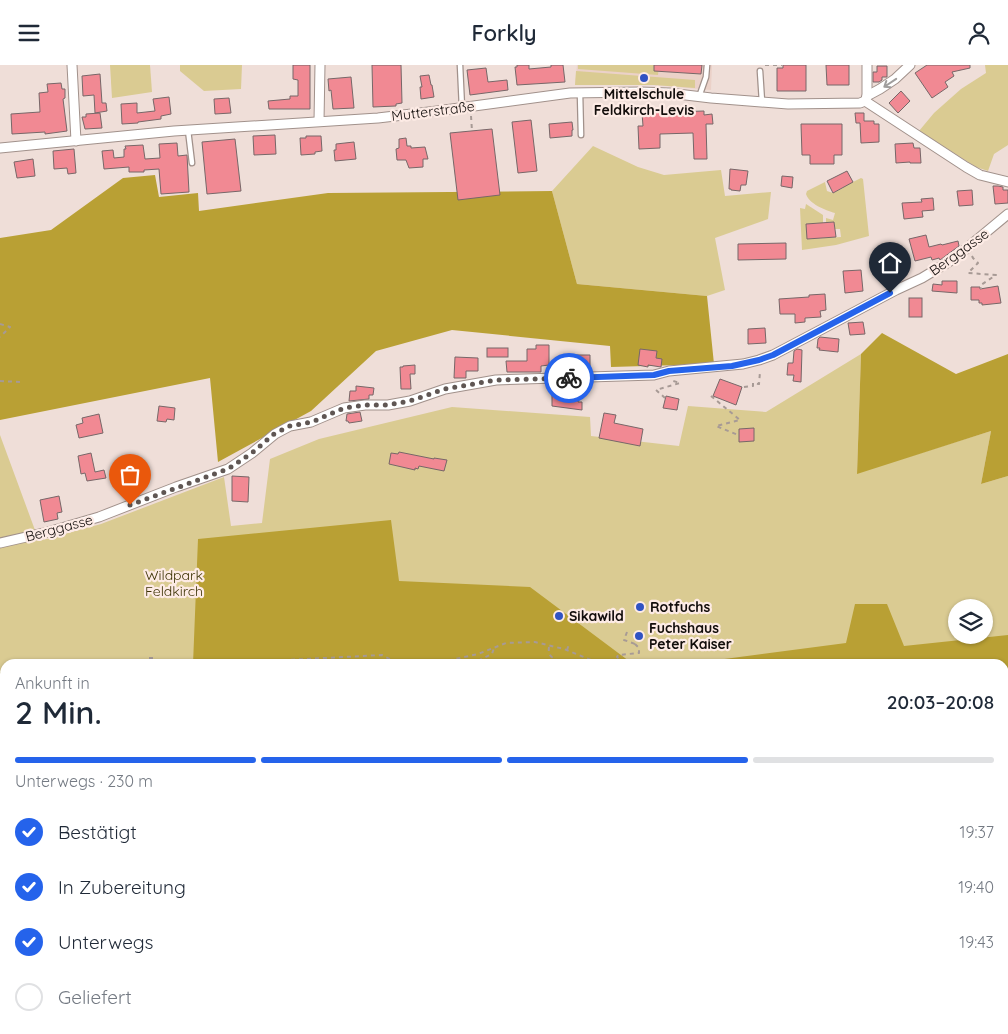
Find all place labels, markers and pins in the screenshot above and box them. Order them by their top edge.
marker: Mittelschule Feldkirch-Levis [638,72,650,84]
place label: Mittelschule Feldkirch-Levis [594,85,694,119]
pin [869,242,911,293]
pin [109,454,151,505]
place label: Rotfuchs [650,598,710,616]
marker: Rotfuchs [634,601,646,613]
place label: Sikawild [569,607,624,625]
marker: Sikawild [553,610,565,622]
place label: Fuchshaus Peter Kaiser [649,619,732,653]
marker: Fuchshaus Peter Kaiser [633,630,645,642]

